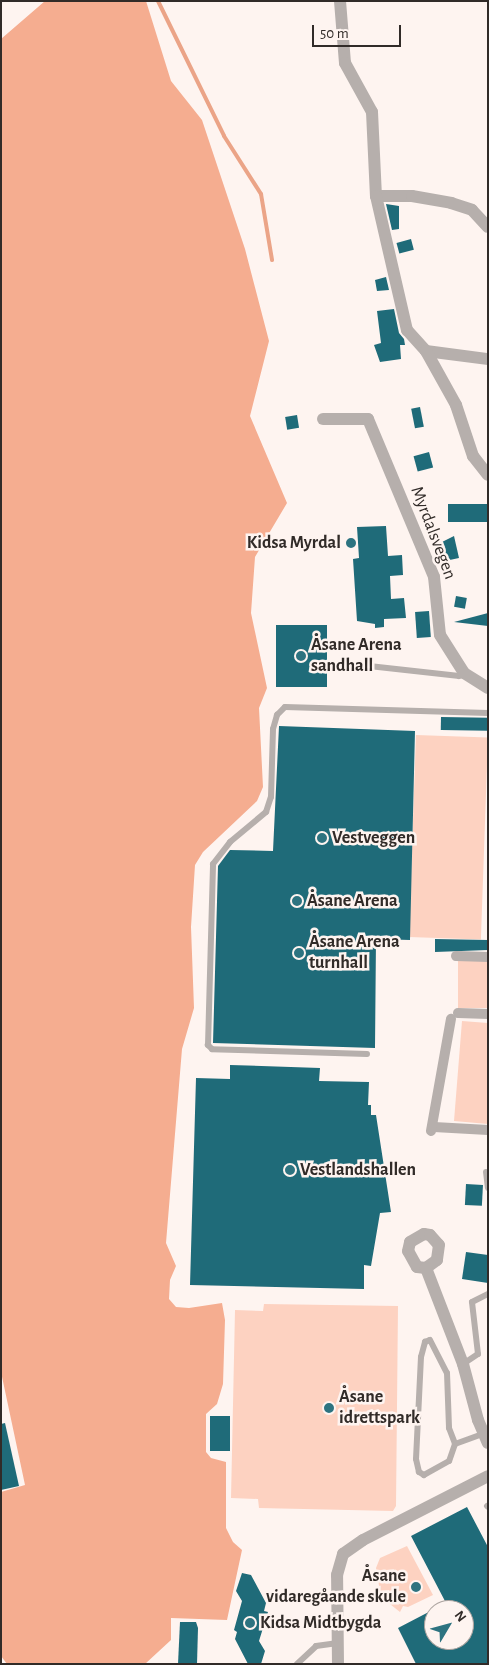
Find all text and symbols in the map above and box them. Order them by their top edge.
scale bar [314,15,403,47]
text: 50 m [320,26,349,41]
street label: Myrdalsvegen [405,483,461,583]
place label: Kidsa Myrdal [247,532,341,554]
marker: Kidsa Myrdal [345,537,357,549]
place label: Åsane Arena sandhall [311,635,402,678]
marker: Åsane Arena sandhall [295,650,307,662]
place label: Vestveggen [332,827,415,849]
marker: Vestveggen [316,832,328,844]
place label: Åsane Arena [307,890,398,912]
marker: Åsane Arena [291,895,303,907]
place label: Åsane Arena turnhall [309,932,400,974]
marker: Åsane Arena turnhall [293,947,305,959]
place label: Vestlandshallen [300,1159,416,1181]
marker: Vestlandshallen [284,1164,296,1176]
place label: Åsane idrettspark [339,1387,420,1430]
marker: Åsane idrettspark [323,1402,335,1414]
place label: Åsane vidaregåande skule [266,1566,406,1608]
marker: Åsane vidaregåande skule [410,1581,422,1593]
north arrow [424,1600,474,1650]
text: N [452,1608,469,1625]
place label: Kidsa Midtbygda [260,1612,381,1634]
marker: Kidsa Midtbygda [244,1617,256,1629]

